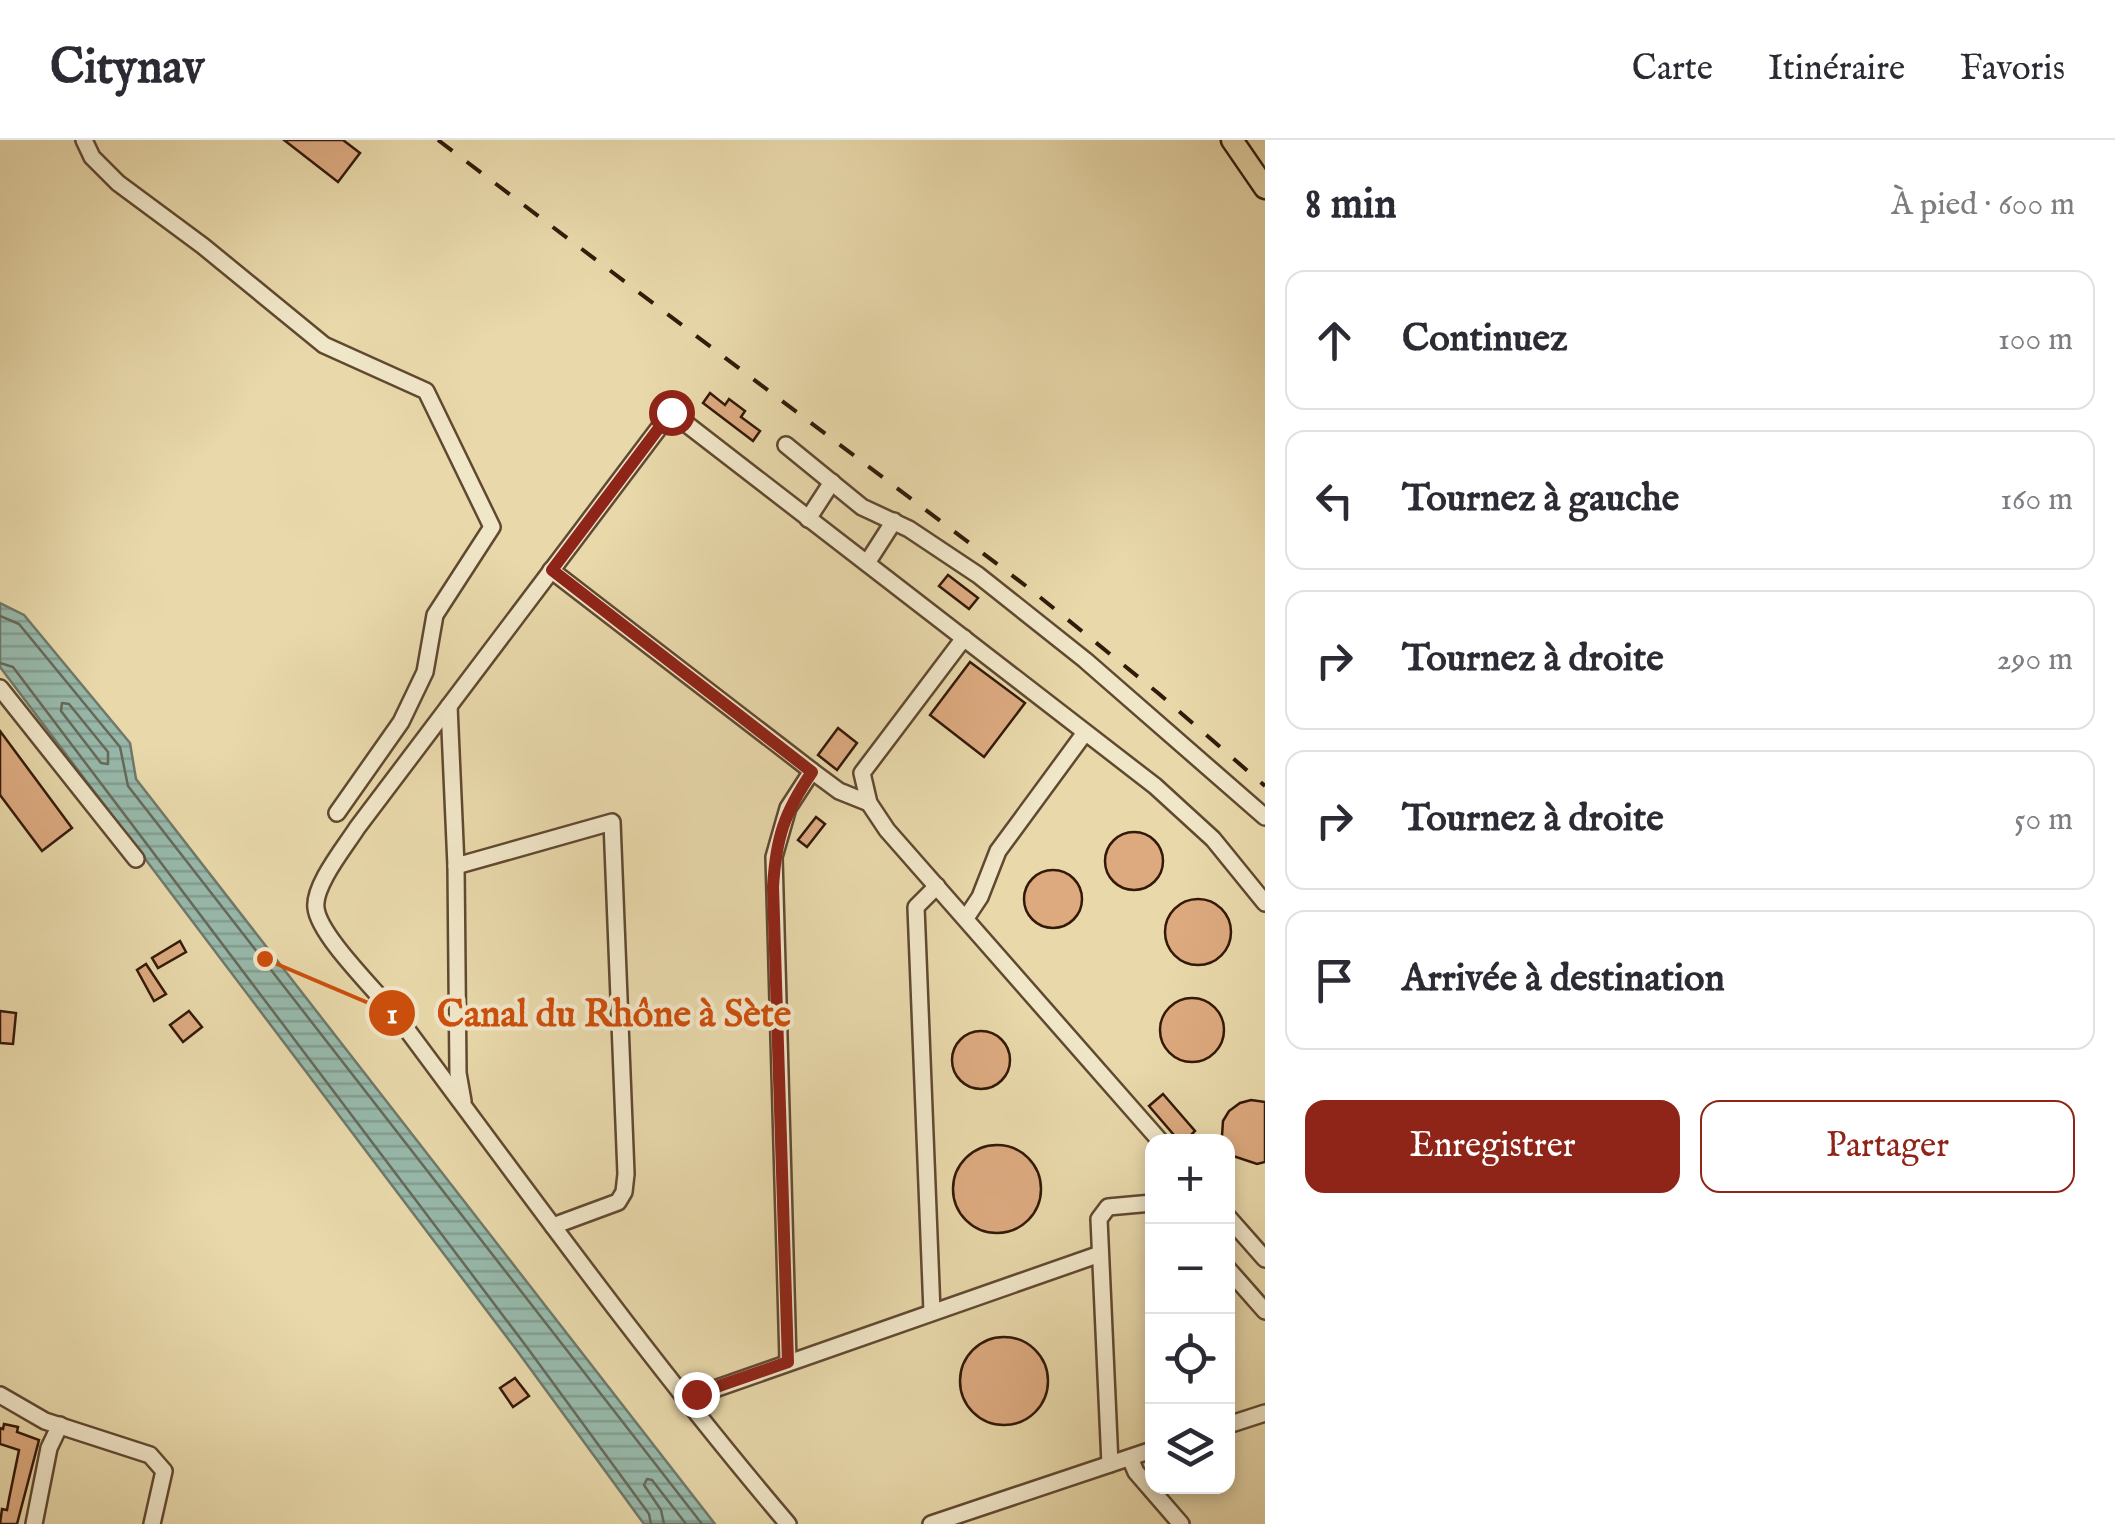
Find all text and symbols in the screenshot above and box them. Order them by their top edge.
text: Citynav [50,39,204,99]
text: Carte [1632,47,1713,92]
text: Itinéraire [1768,47,1905,92]
text: Favoris [1960,47,2065,92]
text: 8 min [1305,179,1397,232]
text: À pied · 600 m [1891,185,2075,226]
icon: ahead [1307,313,1362,368]
text: Continuez [1402,316,1568,364]
text: 100 m [1998,320,2073,361]
route start [649,390,695,436]
icon: left [1307,473,1362,528]
text: Tournez à gauche [1402,476,1679,524]
text: 160 m [2000,480,2073,521]
icon: right [1307,633,1362,688]
text: Tournez à droite [1402,636,1664,684]
text: 290 m [1997,640,2073,681]
icon: right [1307,793,1362,848]
text: Tournez à droite [1402,796,1664,844]
text: 50 m [2014,800,2073,841]
icon: arrive [1307,953,1362,1008]
text: Arrivée à destination [1402,956,1725,1004]
callout: Canal du Rhône à Sète [367,979,811,1047]
text: Canal du Rhône à Sète [437,992,792,1040]
text: 1 [386,996,398,1034]
button: Enregistrer [1305,1100,1680,1193]
button: Partager [1700,1100,2075,1193]
map controls [1145,1134,1235,1494]
button: + [1145,1134,1235,1224]
button: − [1145,1224,1235,1314]
button: locate [1145,1314,1235,1404]
route end [674,1372,720,1418]
button: layers [1145,1404,1235,1494]

